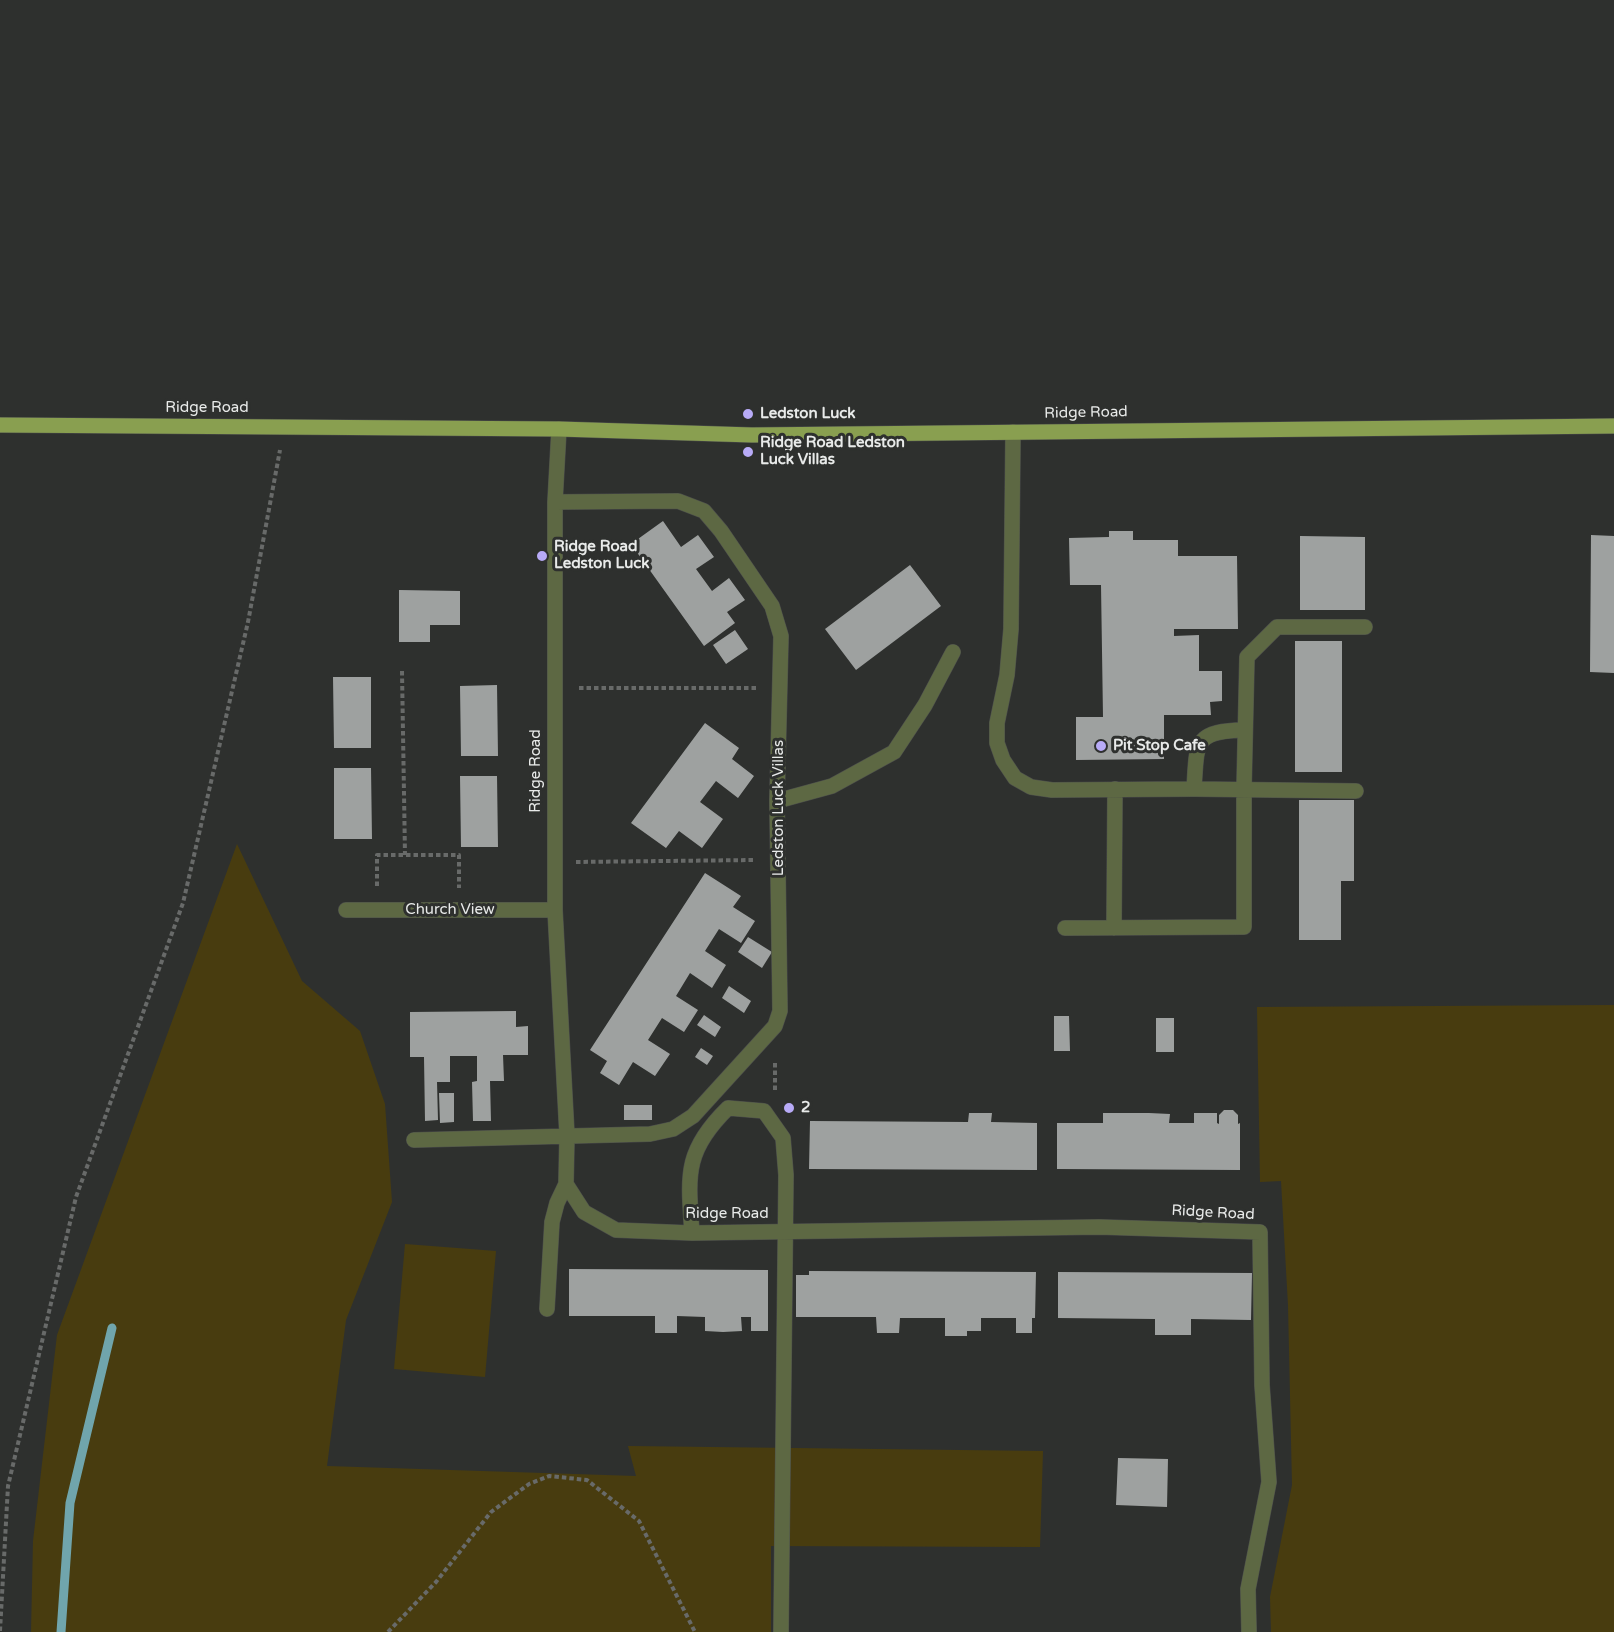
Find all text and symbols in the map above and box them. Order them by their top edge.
street label: Ridge Road [165,399,249,417]
street label: Ridge Road [1044,403,1128,423]
place label: Ledston Luck [760,405,855,423]
marker: Ledston Luck [741,407,755,421]
place label: Ridge Road Ledston Luck Villas [760,434,905,469]
marker: Ridge Road Ledston Luck Villas [741,445,755,459]
place label: Ridge Road Ledston Luck [554,538,649,573]
marker: Ridge Road Ledston Luck [535,549,549,563]
street label: Ridge Road [527,729,545,813]
place label: Pit Stop Cafe [1113,737,1206,755]
marker: Pit Stop Cafe [1094,739,1108,753]
street label: Ledston Luck Villas [770,740,788,876]
street label: Church View [405,901,495,919]
place label: 2 [801,1099,810,1117]
marker: 2 [782,1101,796,1115]
street label: Ridge Road [1171,1202,1255,1224]
street label: Ridge Road [685,1205,769,1223]

